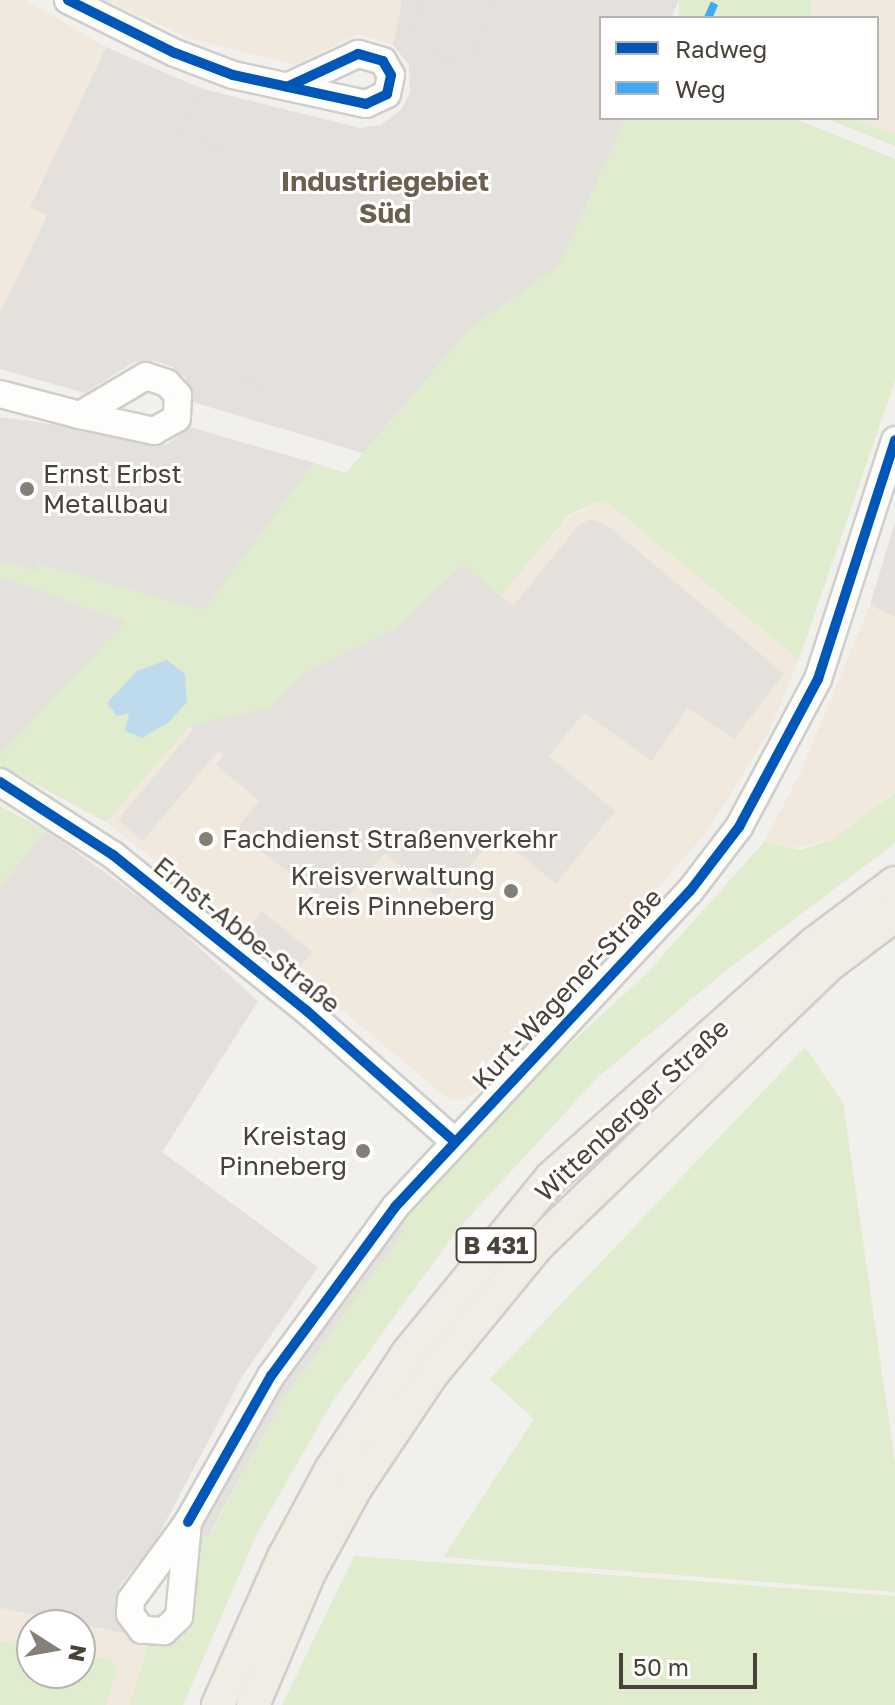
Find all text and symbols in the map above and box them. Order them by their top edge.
legend [599,16,879,120]
text: Radweg [675,34,767,63]
text: Weg [675,74,726,103]
district label: Industriegebiet Süd [281,164,489,230]
place label: Ernst Erbst Metallbau [43,458,182,520]
marker: Ernst Erbst Metallbau [18,480,36,498]
place label: Fachdienst Straßenverkehr [222,823,558,855]
marker: Fachdienst Straßenverkehr [197,830,215,848]
street label: Ernst-Abbe-Straße [147,850,347,1020]
place label: Kreisverwaltung Kreis Pinneberg [290,860,495,922]
street label: Kurt-Wagener-Straße [466,882,668,1096]
marker: Kreisverwaltung Kreis Pinneberg [502,882,520,900]
street label: Wittenberger Straße [529,1012,735,1208]
place label: Kreistag Pinneberg [219,1120,347,1182]
marker: Kreistag Pinneberg [354,1142,372,1160]
road number: B 431 [454,1225,538,1265]
north arrow [16,1609,96,1689]
scale bar [623,1637,761,1687]
text: N [63,1642,93,1664]
text: 50 m [633,1652,689,1681]

